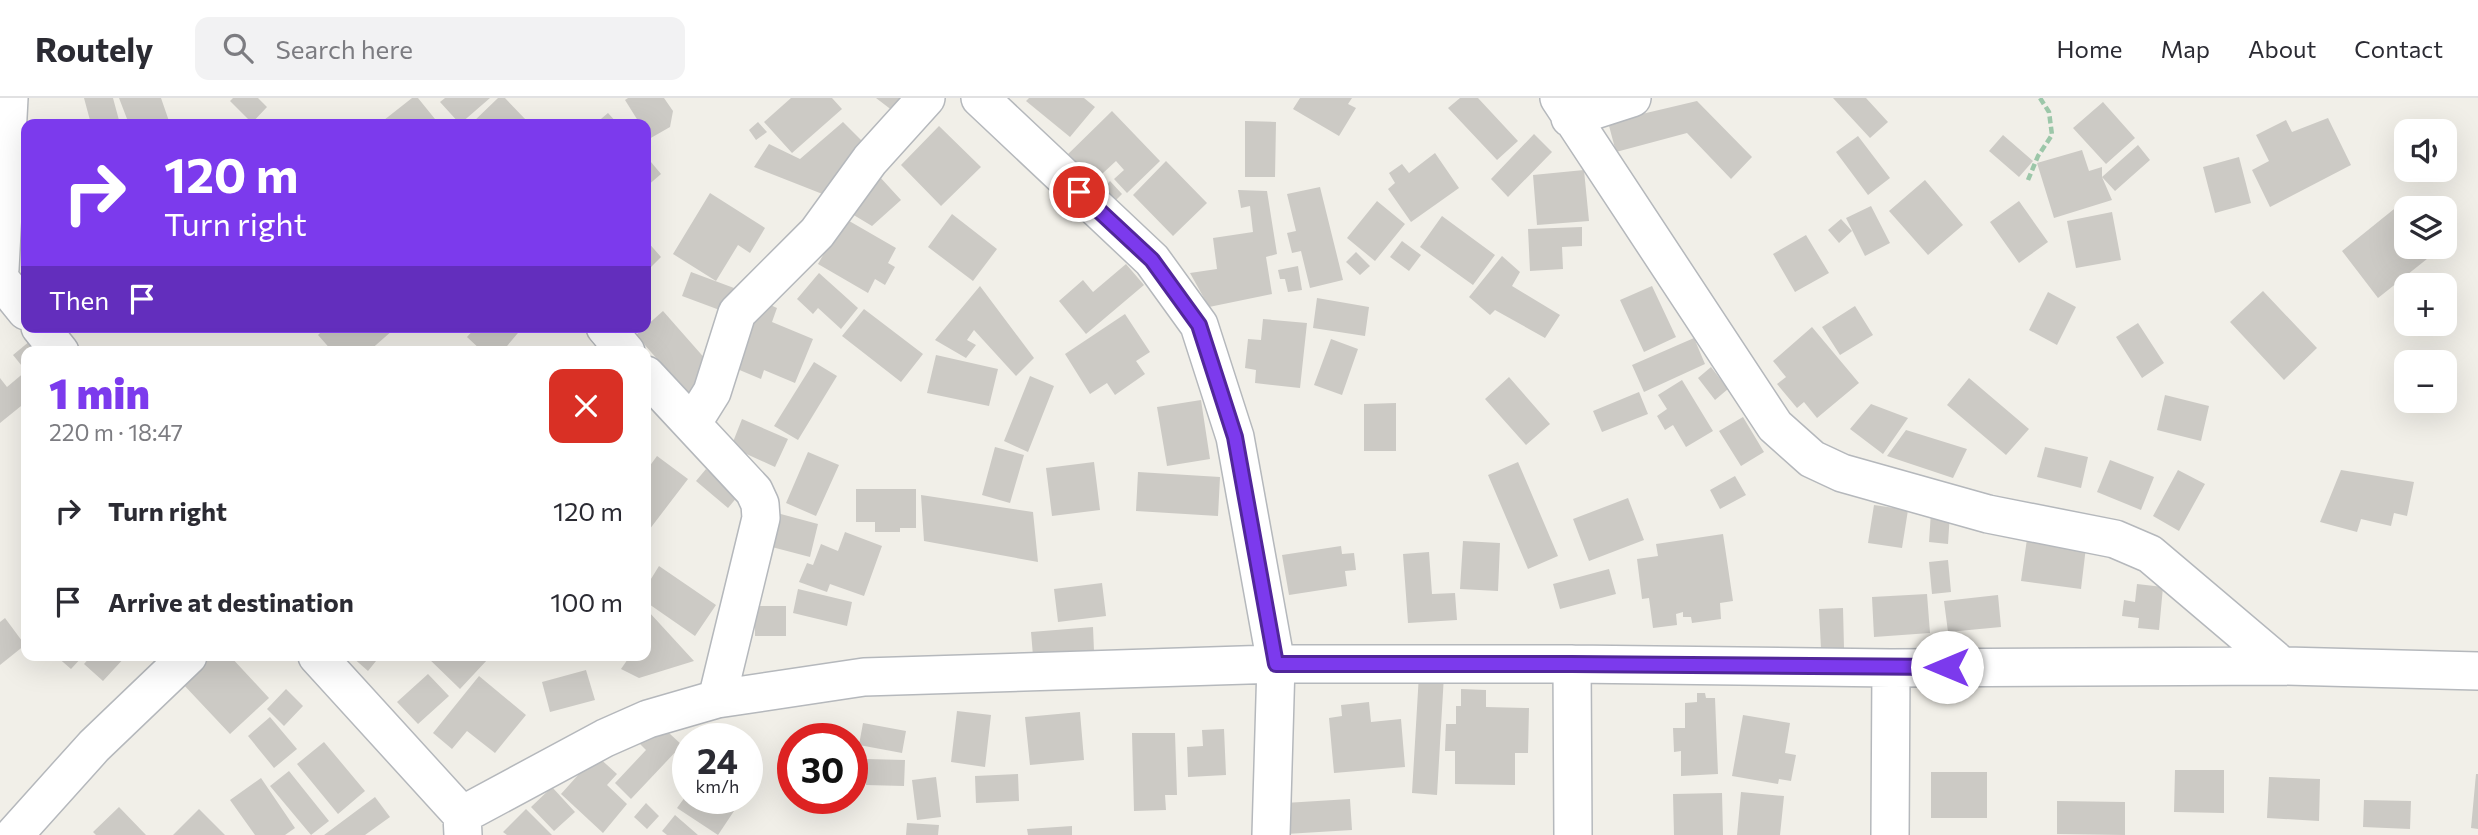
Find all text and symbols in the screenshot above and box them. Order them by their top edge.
search box [195,17,685,80]
text: Routely [35,28,153,69]
icon: search [219,29,257,67]
text: Search here [275,33,413,64]
text: Home [2057,34,2123,63]
text: Map [2161,34,2210,63]
text: About [2248,34,2316,63]
text: Contact [2354,34,2443,63]
map controls [2394,119,2457,413]
button: sound [2394,119,2457,182]
text: 120 m [164,143,298,203]
icon: right [49,147,140,238]
pin [1049,162,1109,222]
icon: arrive [1060,173,1098,211]
button: layers [2394,196,2457,259]
text: Turn right [164,203,307,243]
button: + [2394,273,2457,336]
icon: arrive [123,280,161,318]
text: Then [49,284,109,315]
button: − [2394,350,2457,413]
text: 1 min [49,366,150,418]
button: close [549,369,623,443]
text: 220 m · 18:47 [49,418,183,446]
icon: right [49,492,87,530]
text: Turn right [108,495,227,526]
text: 120 m [553,495,623,526]
icon: arrive [49,583,87,621]
text: Arrive at destination [108,586,354,617]
text: 100 m [550,586,623,617]
position arrow [1910,630,1984,704]
speed limit sign: 30 [777,723,868,814]
text: 24 [697,738,738,781]
text: km/h [696,775,739,797]

